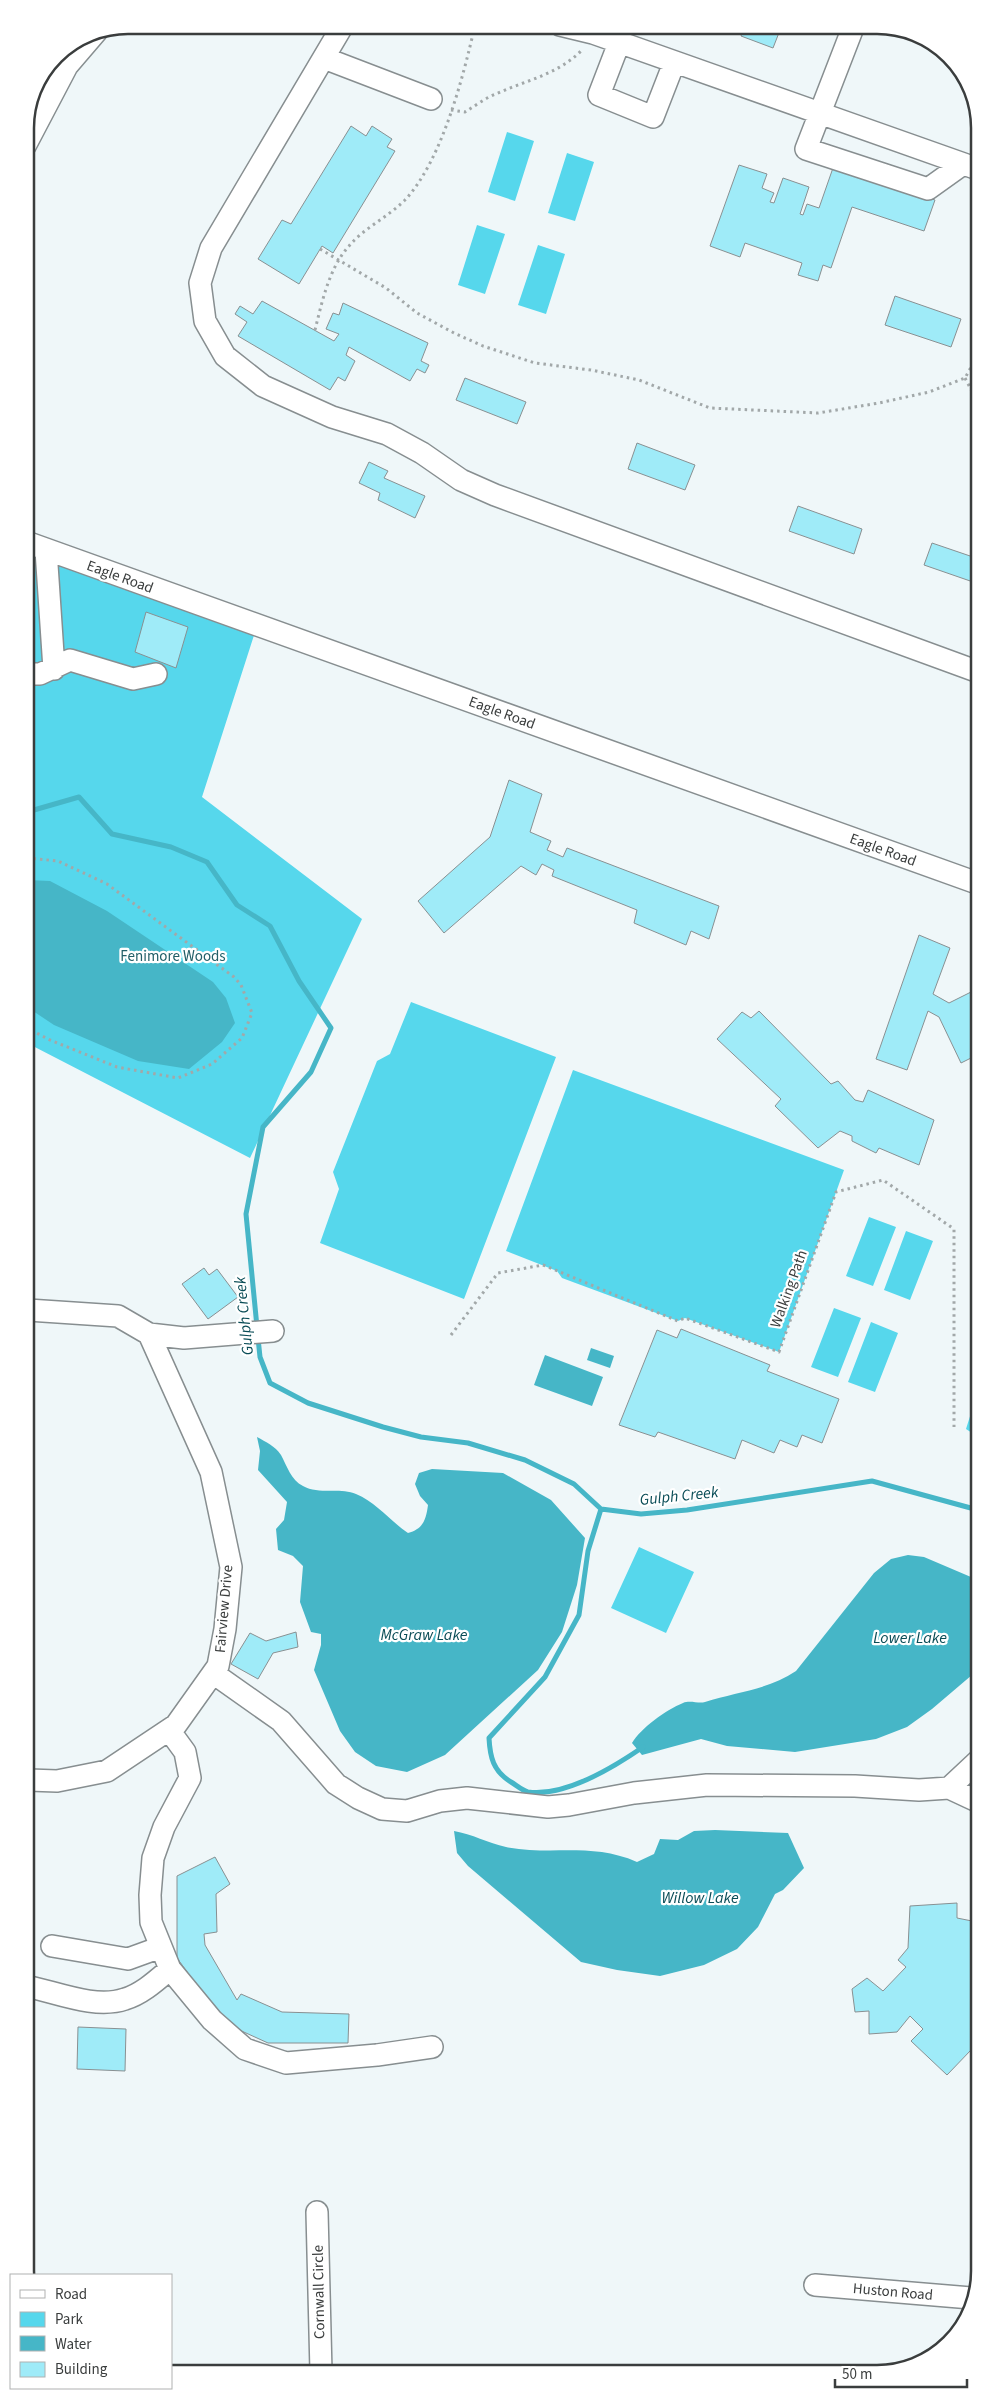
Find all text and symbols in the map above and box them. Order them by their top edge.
street label: Eagle Road [84,555,156,599]
street label: Eagle Road [466,691,538,735]
street label: Eagle Road [847,828,919,872]
park label: Fenimore Woods [120,946,226,967]
street label: Walking Path [765,1247,813,1331]
water label: Gulph Creek [229,1275,259,1356]
water label: Gulph Creek [639,1481,720,1511]
street label: Fairview Drive [210,1564,238,1654]
water label: McGraw Lake [381,1624,468,1646]
water label: Lower Lake [873,1627,947,1649]
water label: Willow Lake [661,1887,739,1909]
street label: Cornwall Circle [308,2245,330,2339]
legend [10,2274,172,2389]
street label: Huston Road [852,2278,934,2306]
text: Road [55,2284,87,2305]
text: Park [55,2309,84,2330]
text: Water [55,2334,92,2355]
scale bar [835,2356,968,2388]
text: Building [55,2359,108,2380]
text: 50 m [842,2364,872,2385]

